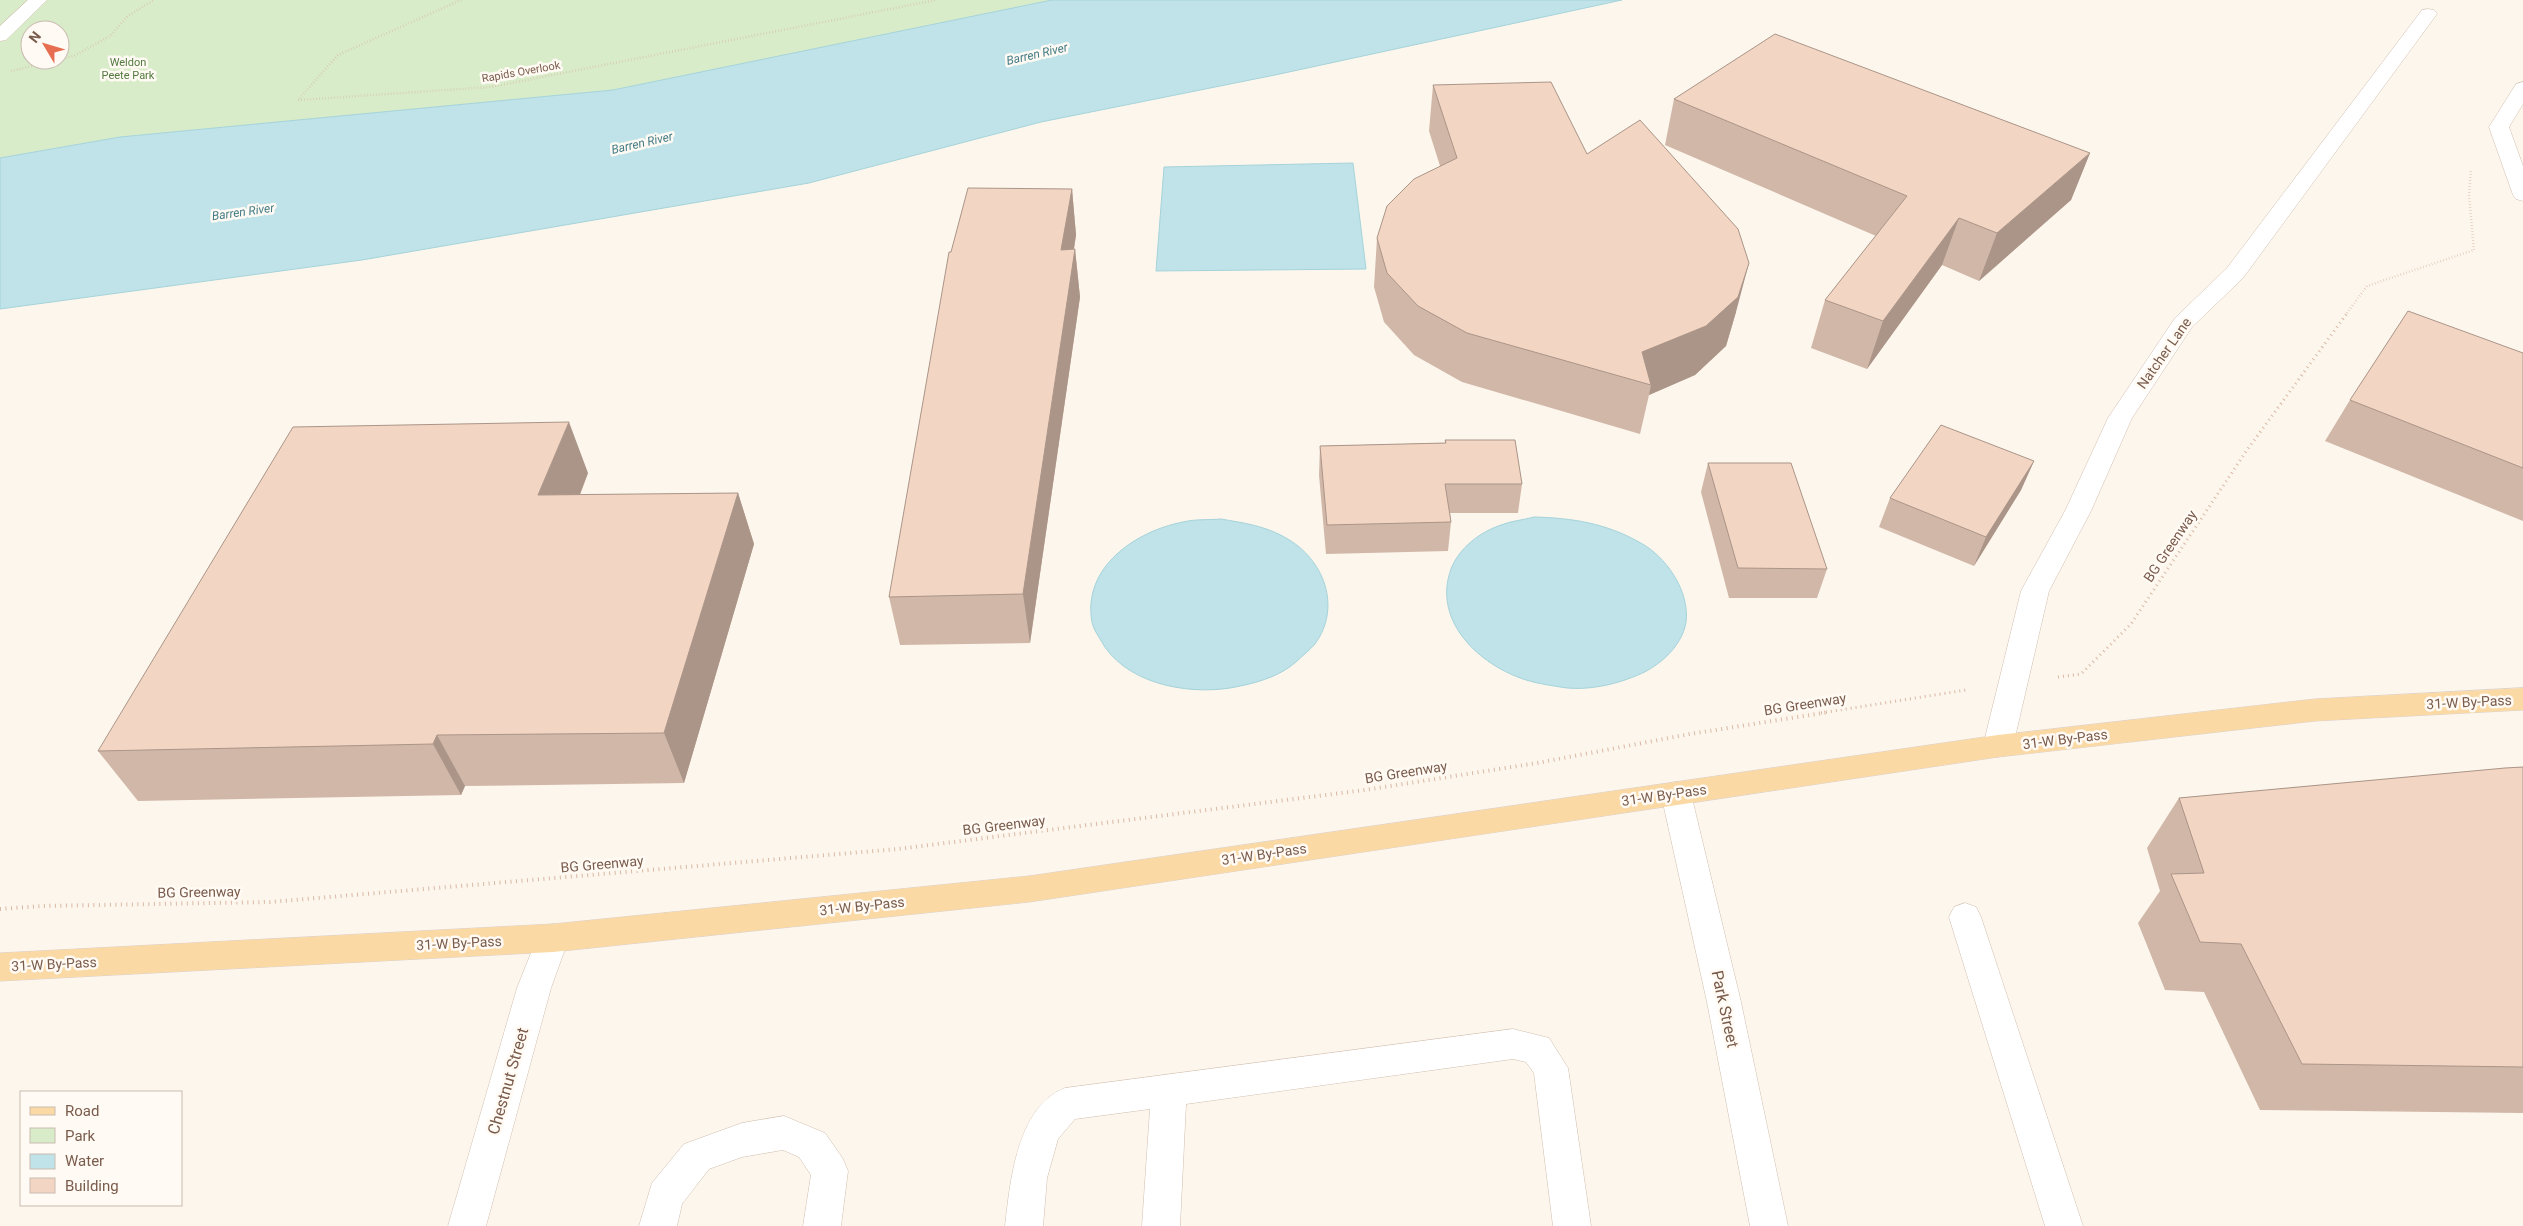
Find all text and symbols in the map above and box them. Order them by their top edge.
north arrow [20,20,70,70]
text: N [25,28,44,46]
water label: Barren River [1005,40,1070,68]
park label: Weldon Peete Park [102,56,155,82]
street label: Rapids Overlook [481,59,562,85]
water label: Barren River [610,129,675,157]
water label: Barren River [211,201,276,223]
street label: Natcher Lane [2134,314,2194,392]
street label: BG Greenway [2140,507,2200,585]
street label: BG Greenway [1763,690,1848,718]
street label: 31-W By-Pass [2426,692,2512,712]
street label: 31-W By-Pass [2022,726,2108,752]
street label: BG Greenway [1364,758,1449,786]
street label: 31-W By-Pass [1621,781,1707,809]
street label: BG Greenway [962,812,1047,838]
street label: 31-W By-Pass [1221,840,1307,868]
street label: BG Greenway [560,852,644,876]
street label: BG Greenway [157,883,241,901]
street label: 31-W By-Pass [819,894,905,918]
street label: 31-W By-Pass [416,933,502,953]
street label: 31-W By-Pass [11,954,97,974]
street label: Park Street [1708,969,1742,1049]
street label: Chestnut Street [484,1025,532,1137]
legend [20,1091,182,1206]
text: Road [65,1102,99,1120]
text: Park [65,1127,96,1145]
text: Water [65,1152,104,1170]
text: Building [65,1177,119,1195]

